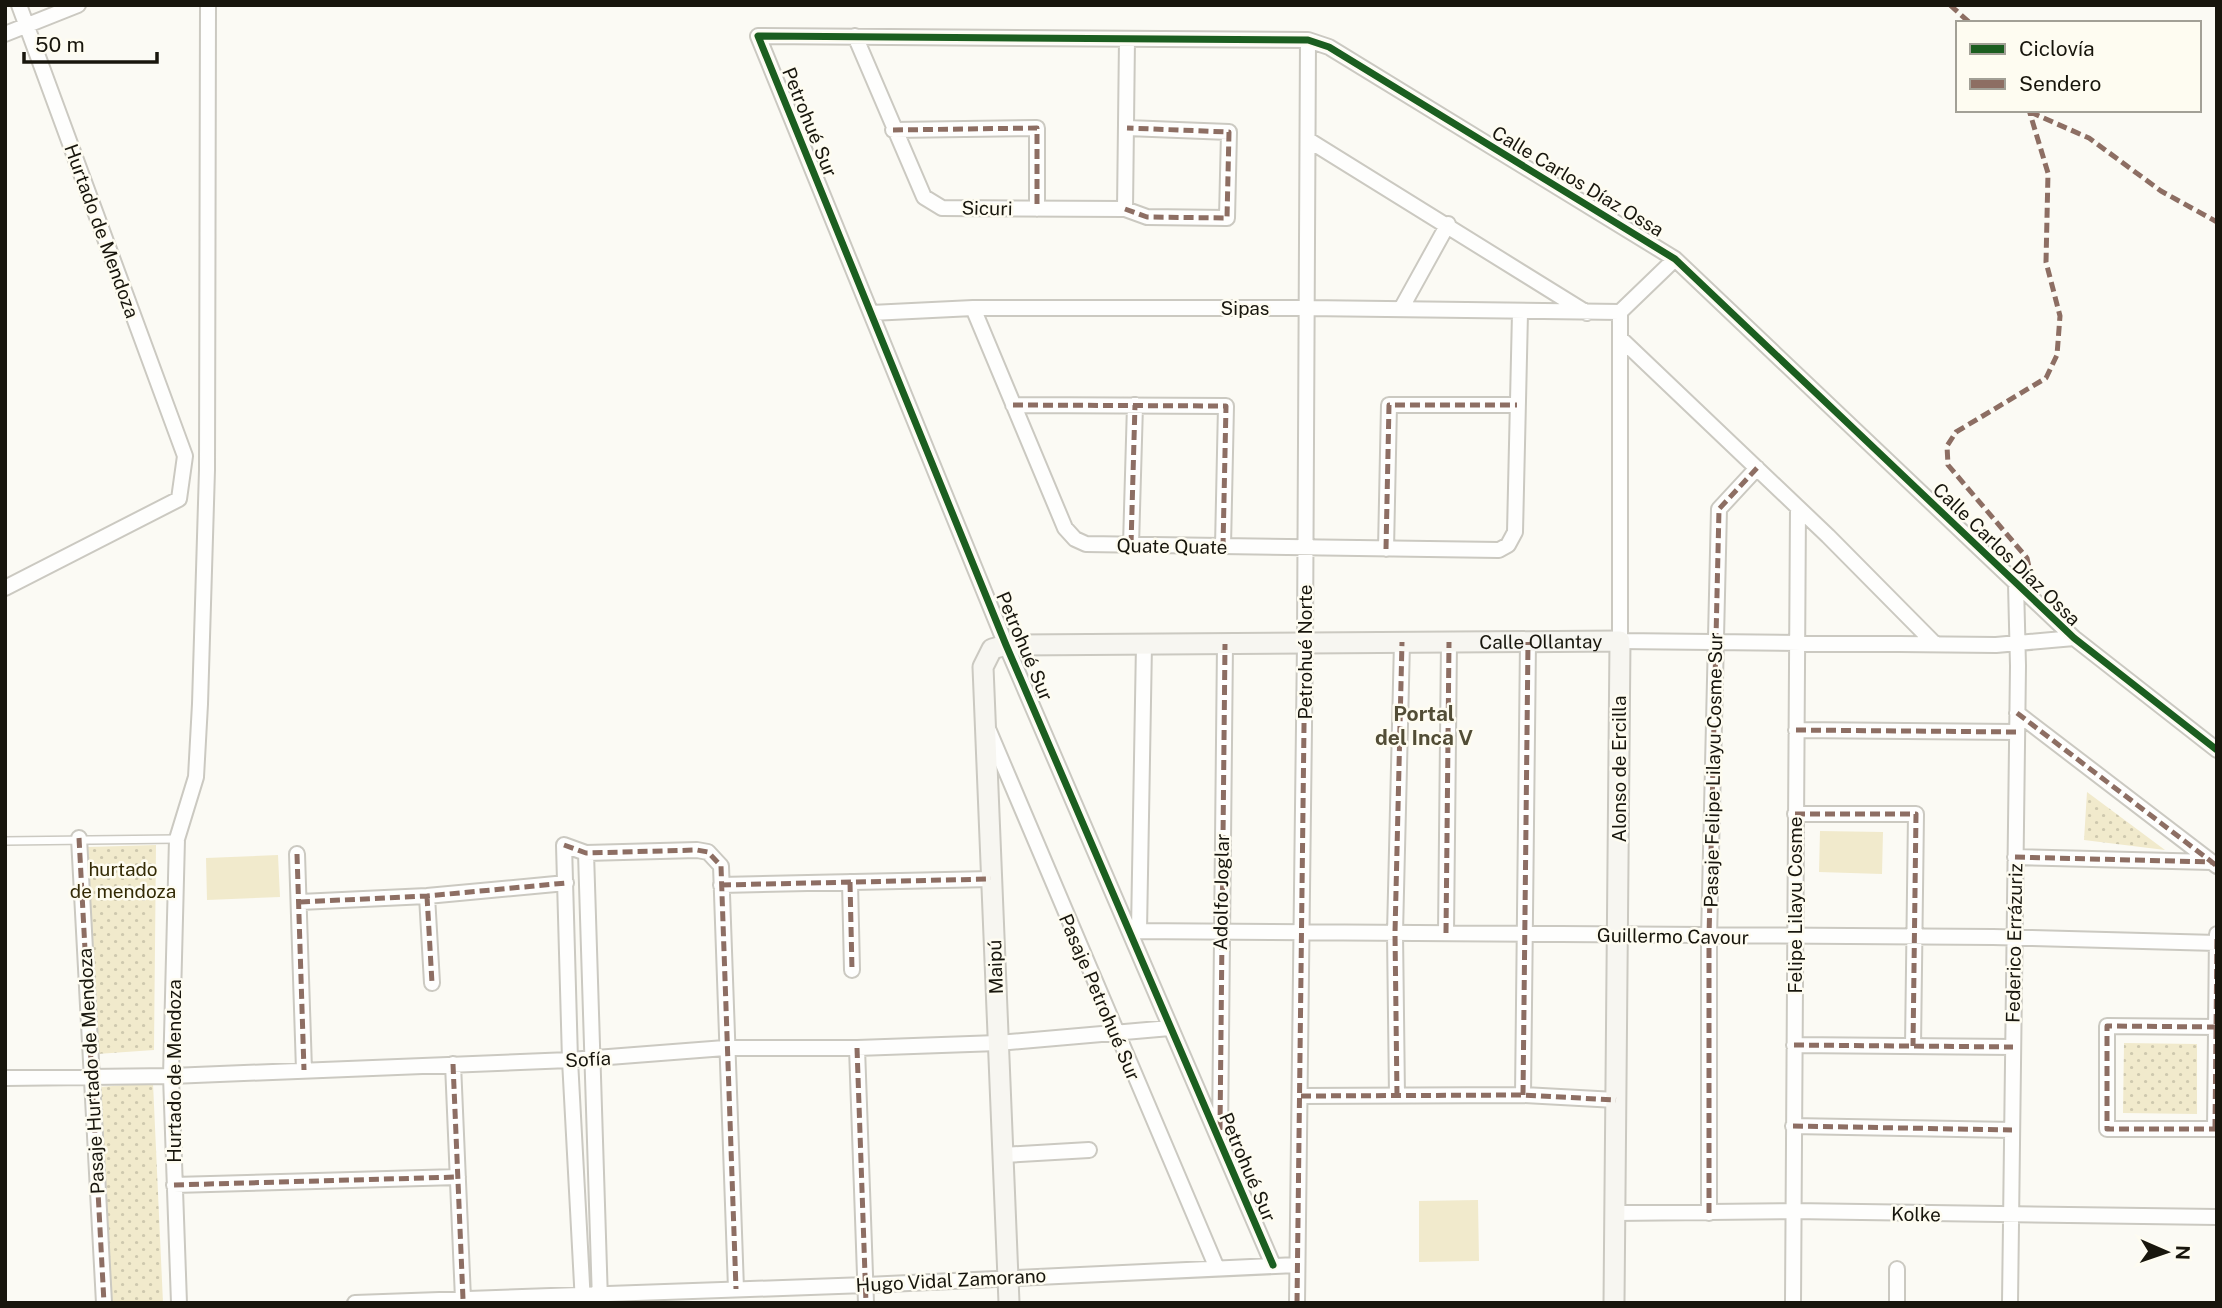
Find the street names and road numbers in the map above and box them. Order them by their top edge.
street label: Petrohué Sur [778,64,842,180]
street label: Calle Carlos Díaz Ossa [1488,121,1668,241]
street label: Hurtado de Mendoza [60,141,144,321]
street label: Sicuri [961,197,1013,219]
street label: Sipas [1221,297,1269,319]
street label: Calle Carlos Díaz Ossa [1929,478,2085,630]
street label: Quate Quate [1116,534,1228,558]
street label: Petrohué Norte [1294,585,1316,719]
street label: Petrohué Sur [992,588,1058,704]
street label: Calle Ollantay [1479,630,1602,653]
street label: Pasaje Felipe Lilayu Cosme Sur [1700,632,1726,908]
street label: Alonso de Ercilla [1608,695,1630,843]
street label: Felipe Lilayu Cosme [1784,817,1806,993]
street label: Adolfo Joglar [1209,833,1233,951]
street label: Federico Errázuriz [2002,863,2026,1023]
street label: Pasaje Petrohué Sur [1055,910,1145,1084]
street label: Guillermo Cavour [1597,924,1749,948]
street label: Maipú [983,939,1007,995]
street label: Pasaje Hurtado de Mendoza [74,947,108,1195]
street label: Hurtado de Mendoza [163,979,185,1163]
street label: Sofía [565,1047,611,1071]
street label: Petrohué Sur [1215,1109,1281,1225]
street label: Kolke [1891,1203,1941,1225]
street label: Hugo Vidal Zamorano [855,1264,1047,1296]

